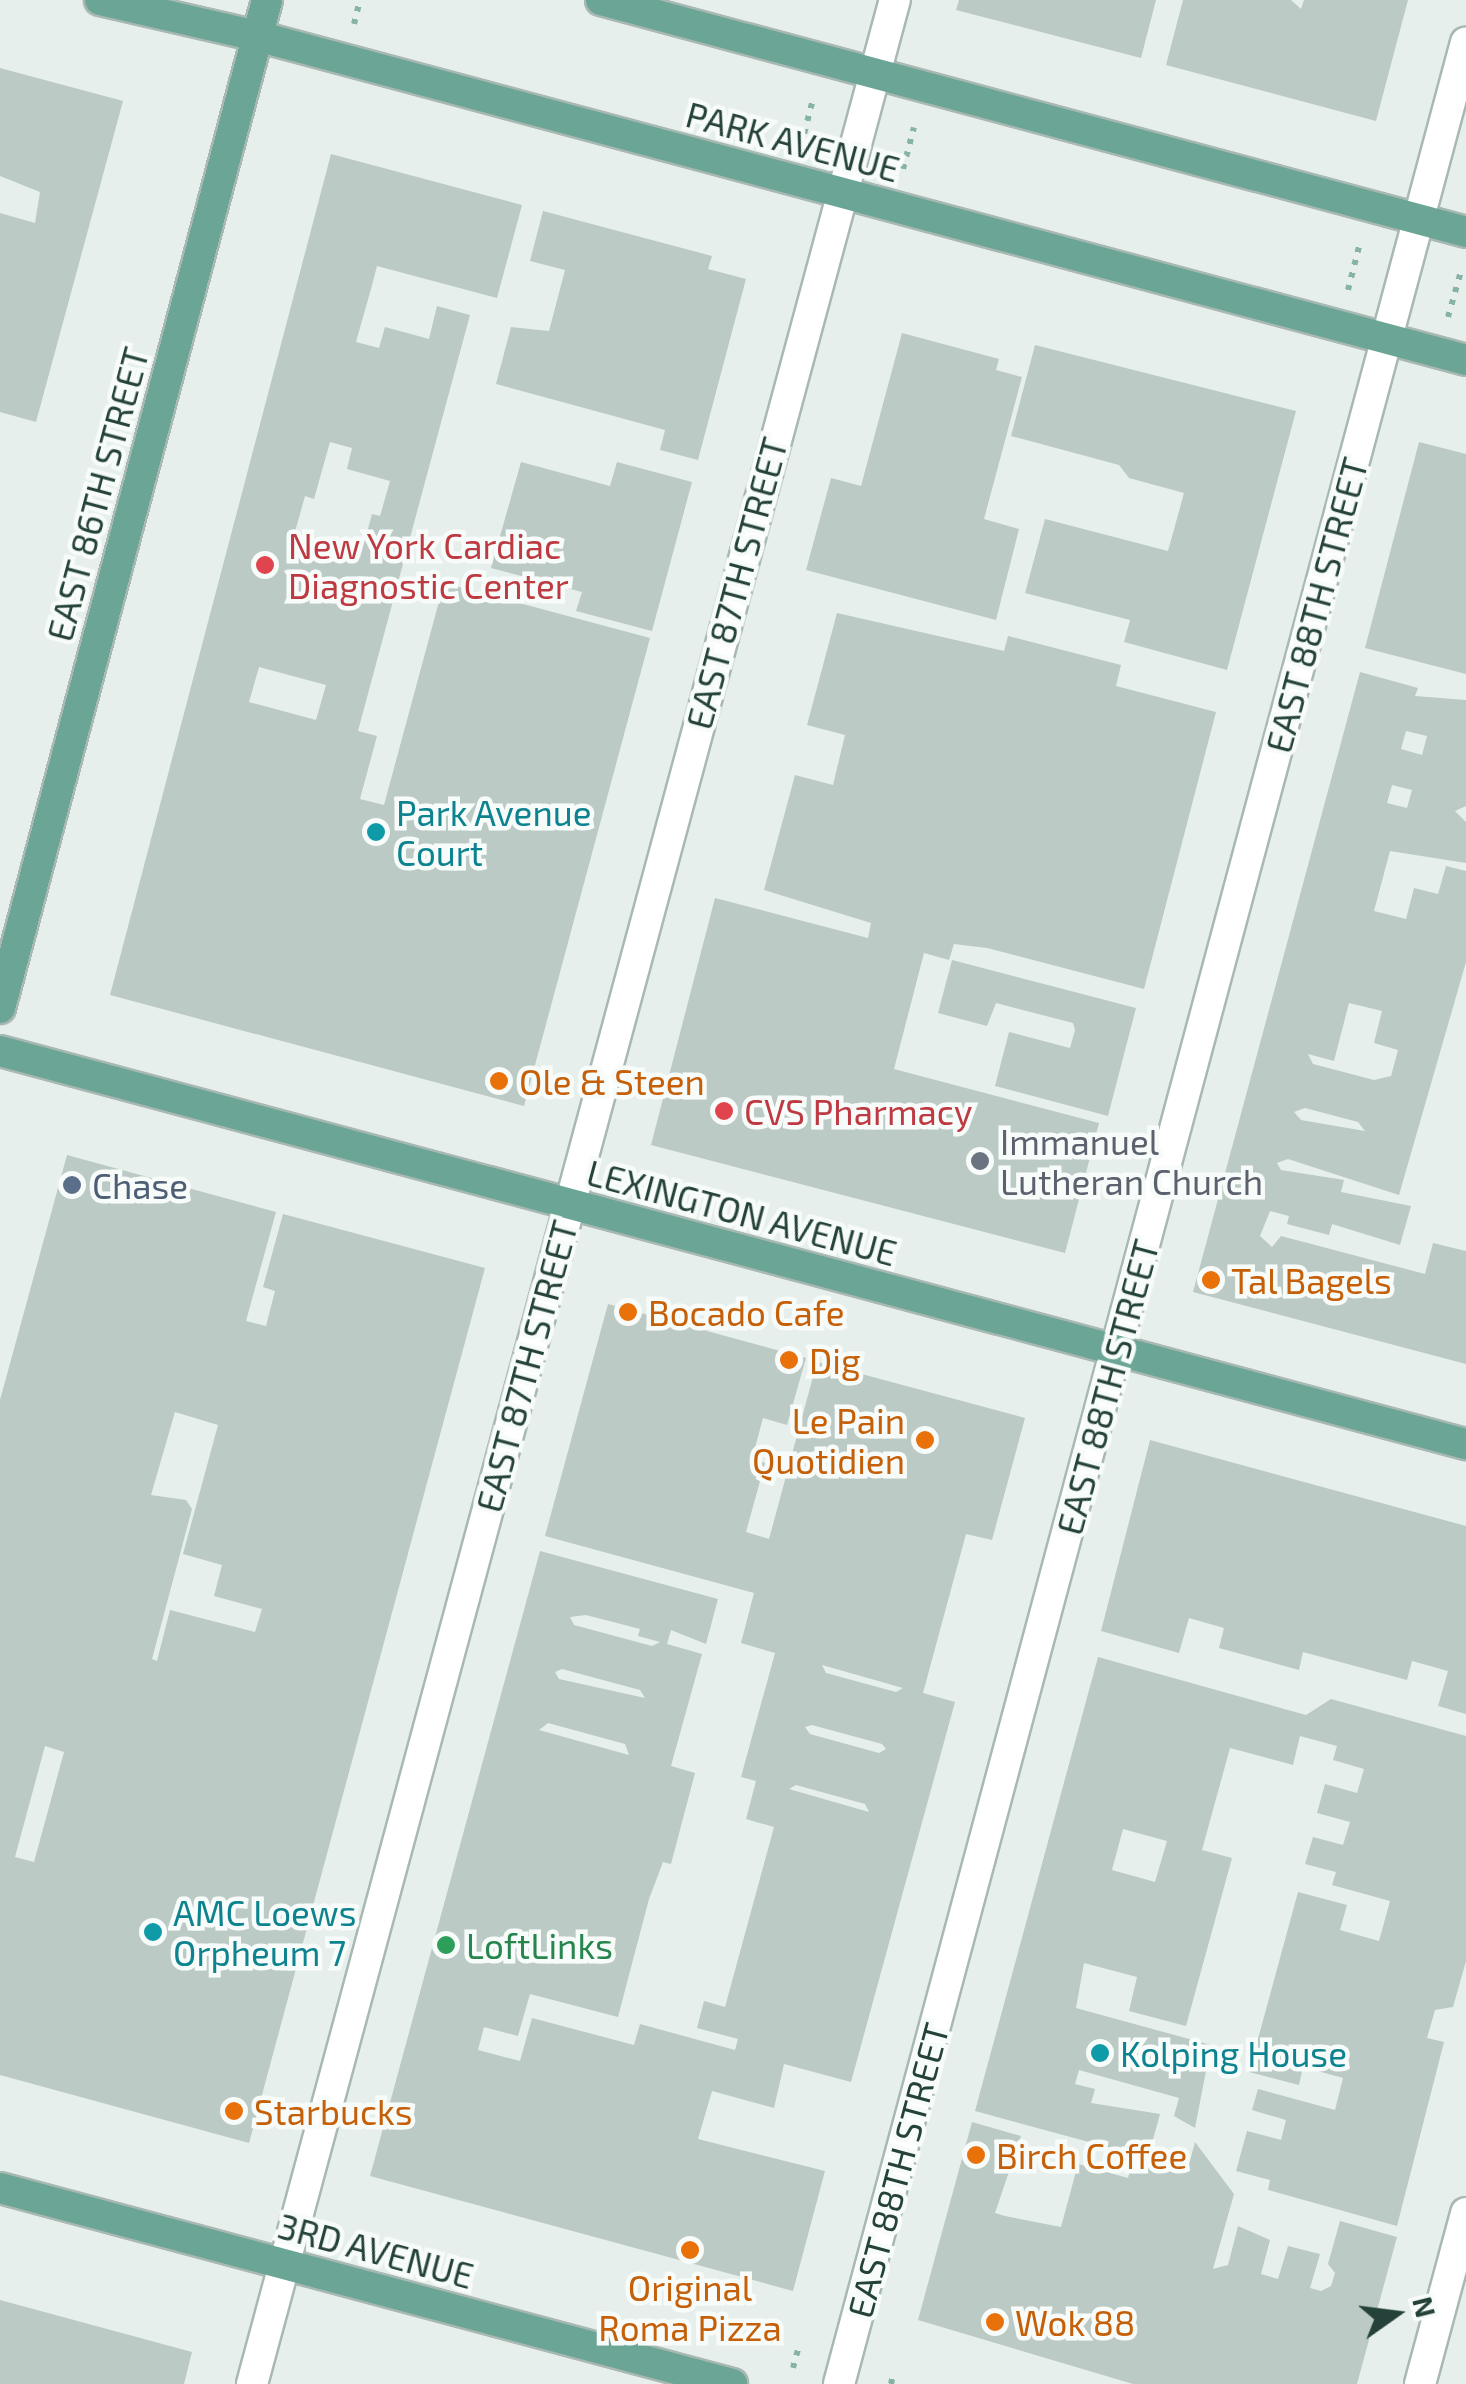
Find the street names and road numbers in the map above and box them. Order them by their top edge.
street label: PARK AVENUE [681,92,905,190]
street label: EAST 86TH STREET [37,342,157,646]
street label: EAST 87TH STREET [677,432,795,734]
street label: EAST 88TH STREET [1256,453,1376,757]
street label: LEXINGTON AVENUE [582,1150,902,1274]
street label: EAST 87TH STREET [467,1215,585,1517]
street label: EAST 88TH STREET [1047,1235,1167,1539]
street label: EAST 88TH STREET [837,2018,957,2322]
street label: 3RD AVENUE [273,2204,479,2296]

